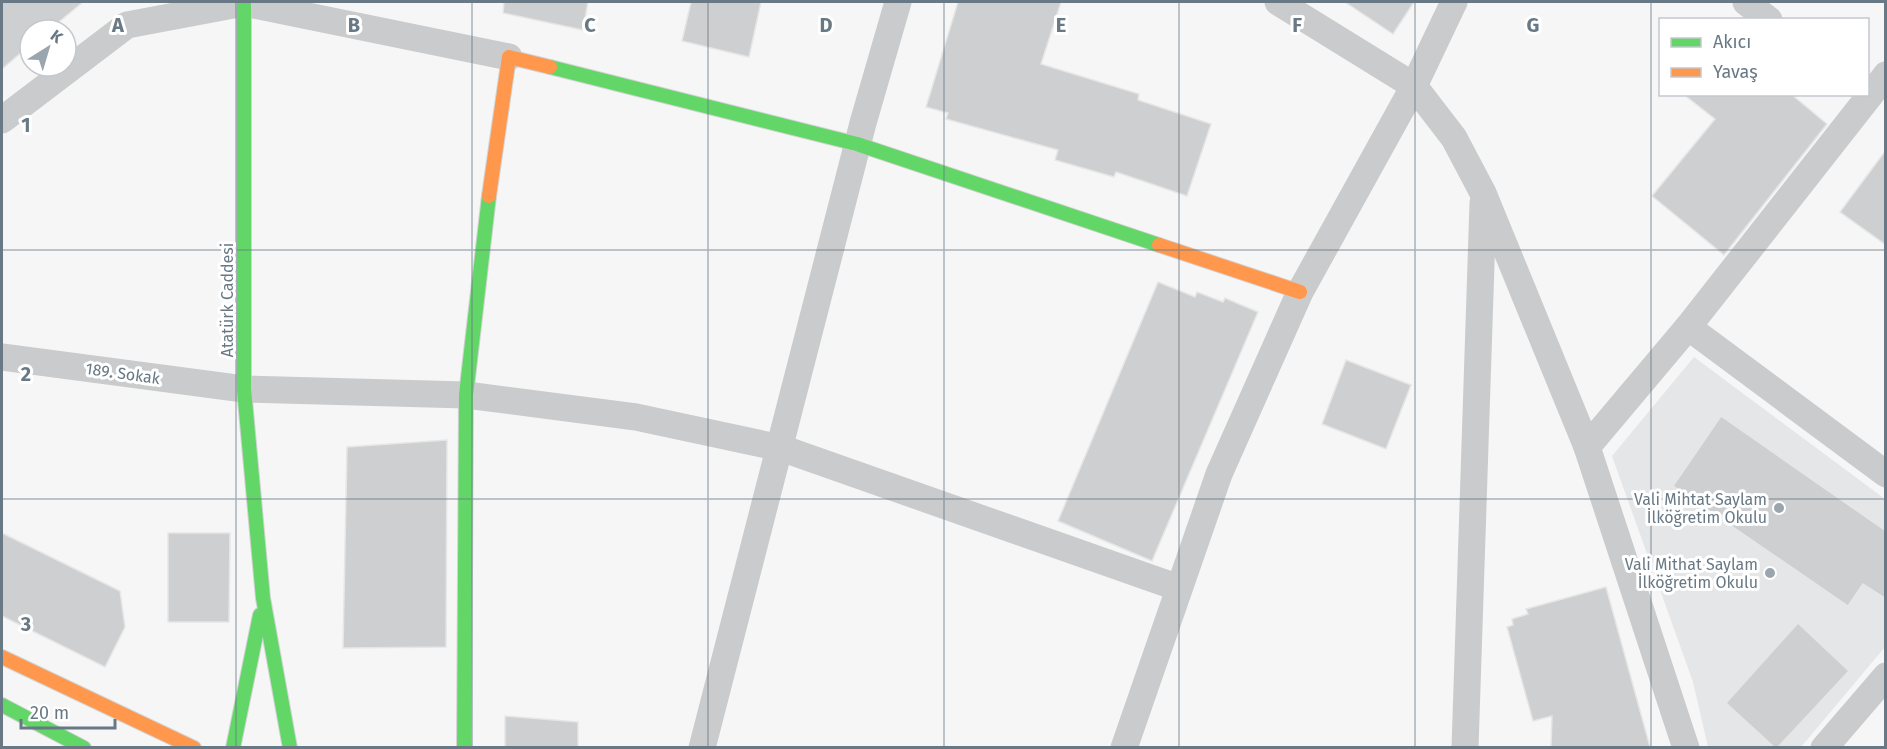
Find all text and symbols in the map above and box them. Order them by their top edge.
text: A [111,13,125,37]
text: B [348,13,360,37]
text: C [584,13,596,37]
text: D [819,13,833,37]
text: E [1056,13,1066,37]
text: F [1292,13,1302,37]
text: G [1527,13,1539,37]
north arrow [18,18,78,78]
legend [1659,18,1869,96]
text: K [47,26,67,48]
text: Akıcı [1713,31,1751,53]
text: Yavaş [1713,61,1758,83]
text: 1 [21,113,31,137]
street label: Atatürk Caddesi [218,243,237,357]
street label: 189. Sokak [85,359,162,388]
text: 2 [21,362,31,386]
place label: Vali Mihtat Saylam İlköğretim Okulu [1634,490,1767,527]
marker: Vali Mihtat Saylam İlköğretim Okulu [1772,501,1786,515]
place label: Vali Mithat Saylam İlköğretim Okulu [1625,555,1758,592]
marker: Vali Mithat Saylam İlköğretim Okulu [1763,566,1777,580]
text: 3 [20,612,31,636]
scale bar [21,692,116,730]
text: 20 m [30,702,69,724]

